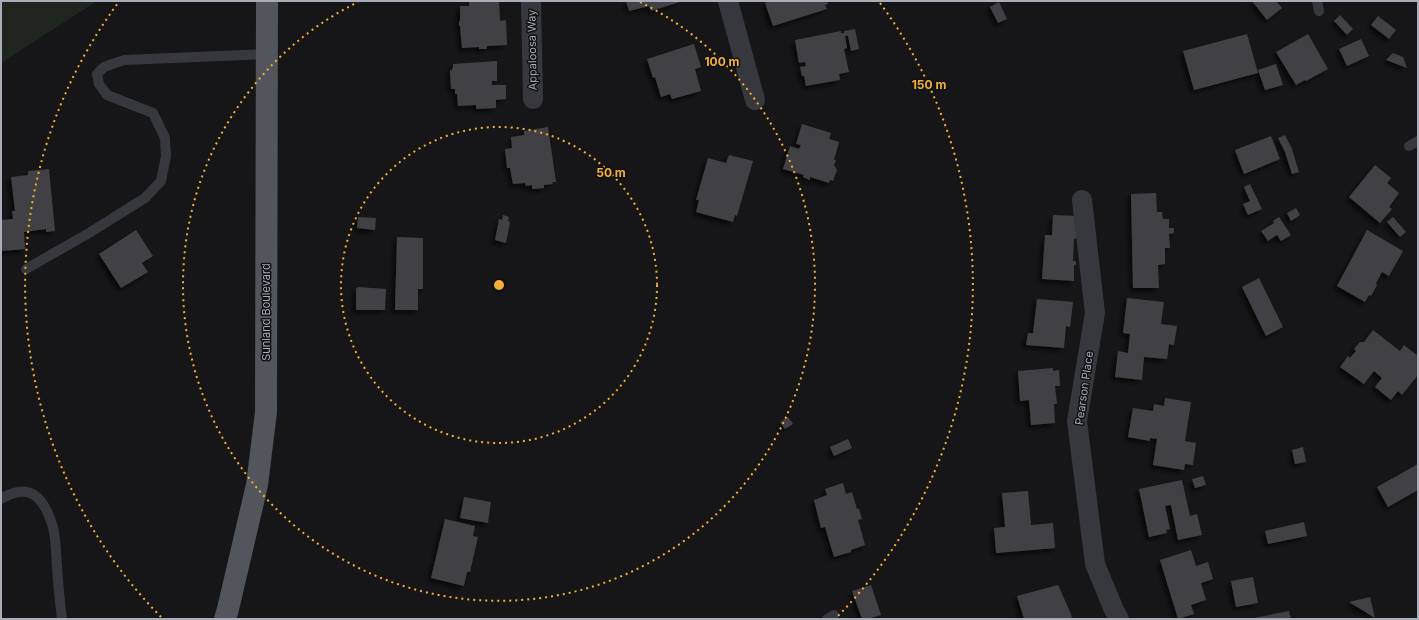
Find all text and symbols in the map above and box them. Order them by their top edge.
street label: Appaloosa Way [524,10,540,90]
text: 100 m [704,54,740,69]
text: 150 m [912,77,946,92]
text: 50 m [596,165,626,180]
street label: Sunland Boulevard [259,263,273,361]
centre of rings [492,278,506,292]
street label: Pearson Place [1072,350,1096,426]

